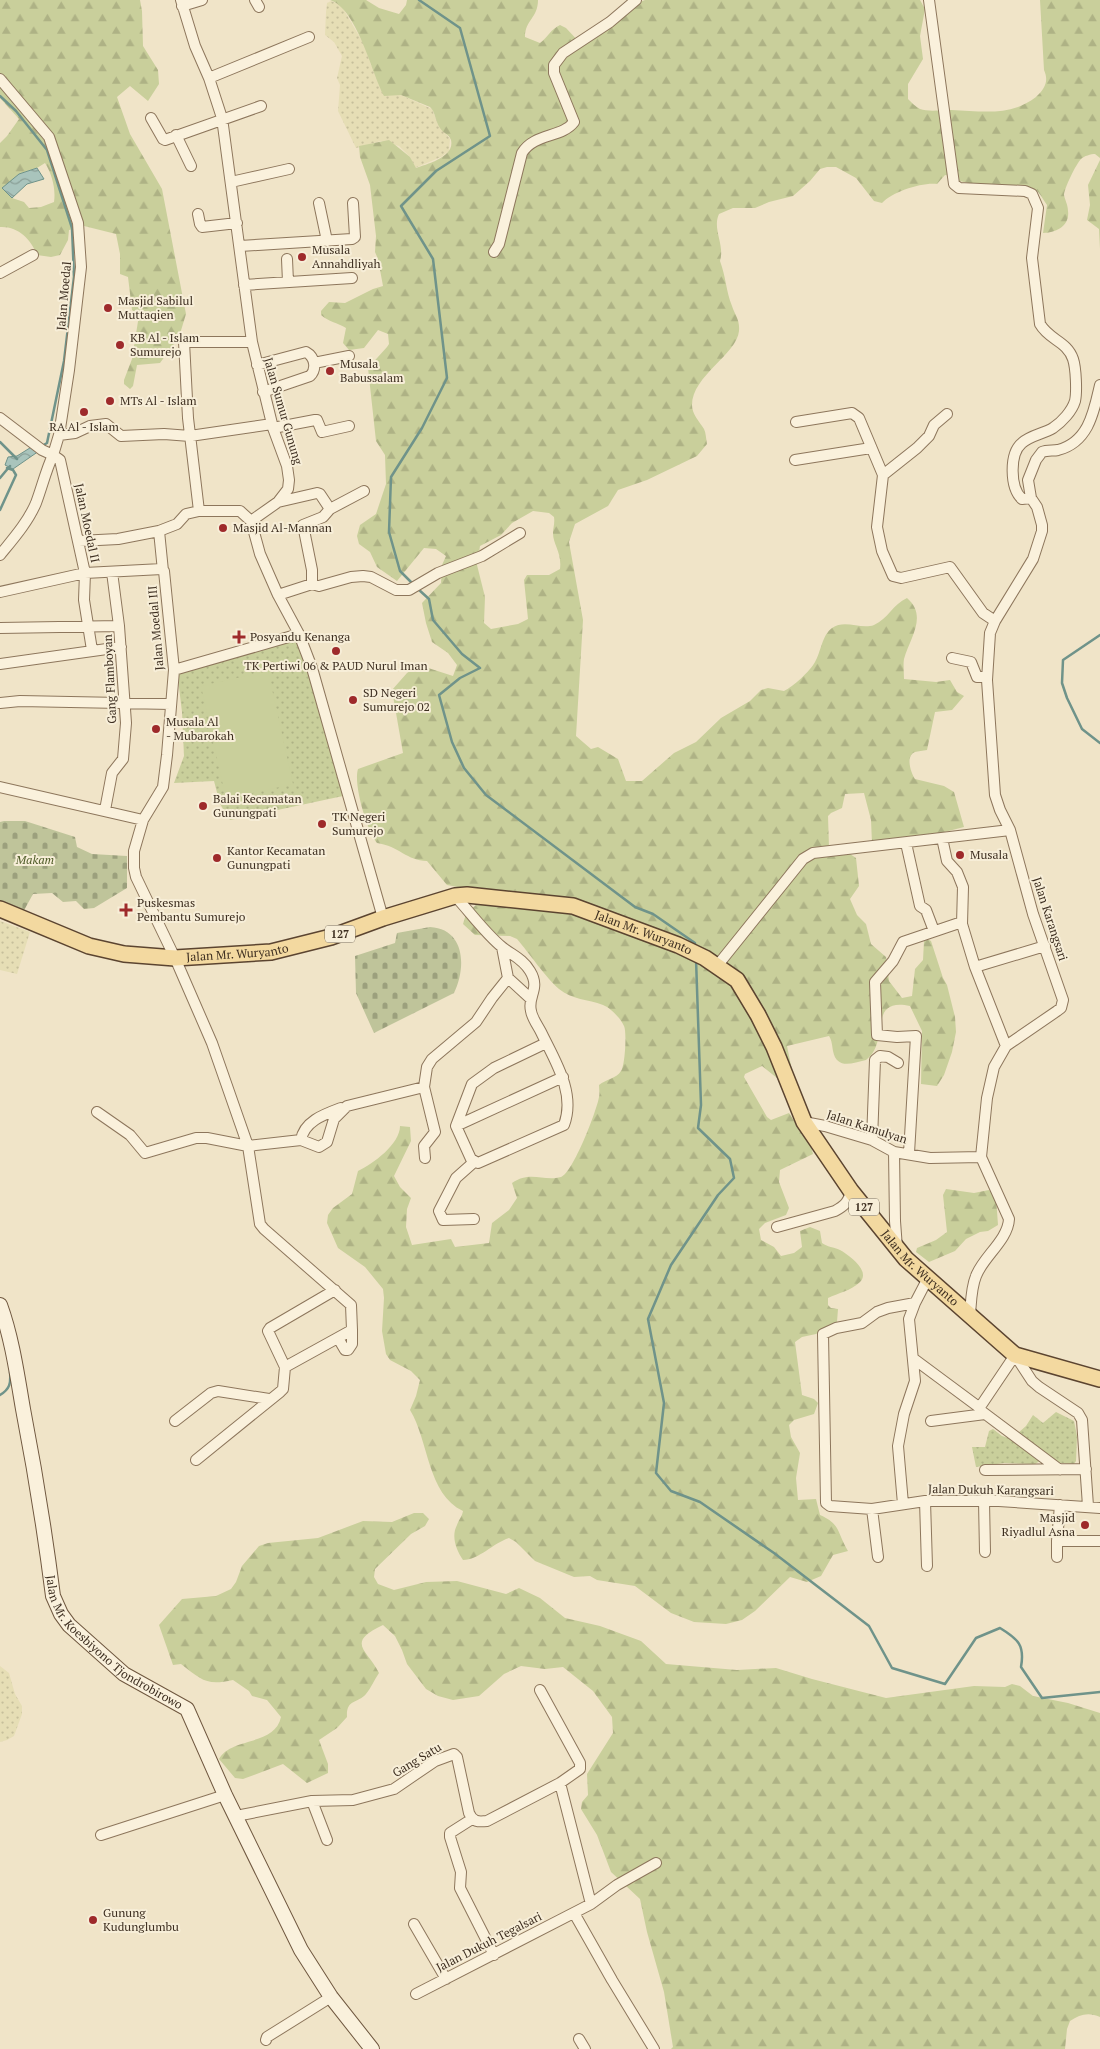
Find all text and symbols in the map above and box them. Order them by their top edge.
place label: Musala Annahdliyah [312,242,381,271]
marker: Musala Annahdliyah [296,251,308,263]
street label: Jalan Moedal [53,260,74,331]
place label: Masjid Sabilul Muttaqien [118,293,193,322]
marker: Masjid Sabilul Muttaqien [102,302,114,314]
place label: KB Al - Islam Sumurejo [130,330,200,359]
marker: KB Al - Islam Sumurejo [114,339,126,351]
street label: Jalan Sumur Gunung [261,356,306,467]
place label: Musala Babussalam [340,356,404,385]
marker: Musala Babussalam [324,365,336,377]
place label: MTs Al - Islam [120,393,197,408]
marker: MTs Al - Islam [104,395,116,407]
marker: RA Al - Islam [78,406,90,418]
place label: RA Al - Islam [49,419,119,434]
street label: Jalan Moedal II [72,482,103,564]
place label: Masjid Al-Mannan [233,520,332,535]
marker: Masjid Al-Mannan [217,522,229,534]
street label: Jalan Moedal III [144,585,167,671]
place label: Posyandu Kenanga [250,629,350,644]
marker: Posyandu Kenanga [232,630,246,644]
street label: Gang Flamboyan [100,634,119,724]
marker: TK Pertiwi 06 & PAUD Nurul Iman [330,645,342,657]
place label: TK Pertiwi 06 & PAUD Nurul Iman [244,658,428,673]
place label: SD Negeri Sumurejo 02 [363,685,430,714]
marker: SD Negeri Sumurejo 02 [347,694,359,706]
place label: Musala Al - Mubarokah [166,714,234,743]
marker: Musala Al - Mubarokah [150,723,162,735]
place label: Balai Kecamatan Gunungpati [213,791,302,820]
marker: Balai Kecamatan Gunungpati [197,800,209,812]
place label: TK Negeri Sumurejo [332,809,386,838]
marker: TK Negeri Sumurejo [316,818,328,830]
place label: Kantor Kecamatan Gunungpati [227,843,325,872]
place label: Musala [970,847,1008,862]
marker: Musala [954,849,966,861]
park label: Makam [15,852,54,867]
marker: Kantor Kecamatan Gunungpati [211,852,223,864]
street label: Jalan Karangsari [1030,875,1071,963]
place label: Puskesmas Pembantu Sumurejo [137,895,246,924]
marker: Puskesmas Pembantu Sumurejo [119,903,133,917]
street label: Jalan Mr. Wuryanto [593,907,695,958]
road number: 127 [325,926,355,942]
street label: Jalan Mr. Wuryanto [186,940,290,964]
street label: Jalan Kamulyan [825,1106,909,1147]
road number: 127 [849,1198,879,1216]
street label: Jalan Mr. Wuryanto [878,1227,962,1309]
street label: Jalan Dukuh Karangsari [928,1481,1054,1498]
place label: Masjid Riyadlul Asna [1002,1510,1075,1539]
marker: Masjid Riyadlul Asna [1079,1519,1091,1531]
street label: Jalan Mr. Koesbiyono Tjondrobirowo [43,1574,186,1712]
street label: Gang Satu [390,1739,444,1780]
place label: Gunung Kudunglumbu [103,1905,179,1934]
street label: Jalan Dukuh Tegalsari [433,1908,544,1975]
marker: Gunung Kudunglumbu [87,1914,99,1926]

